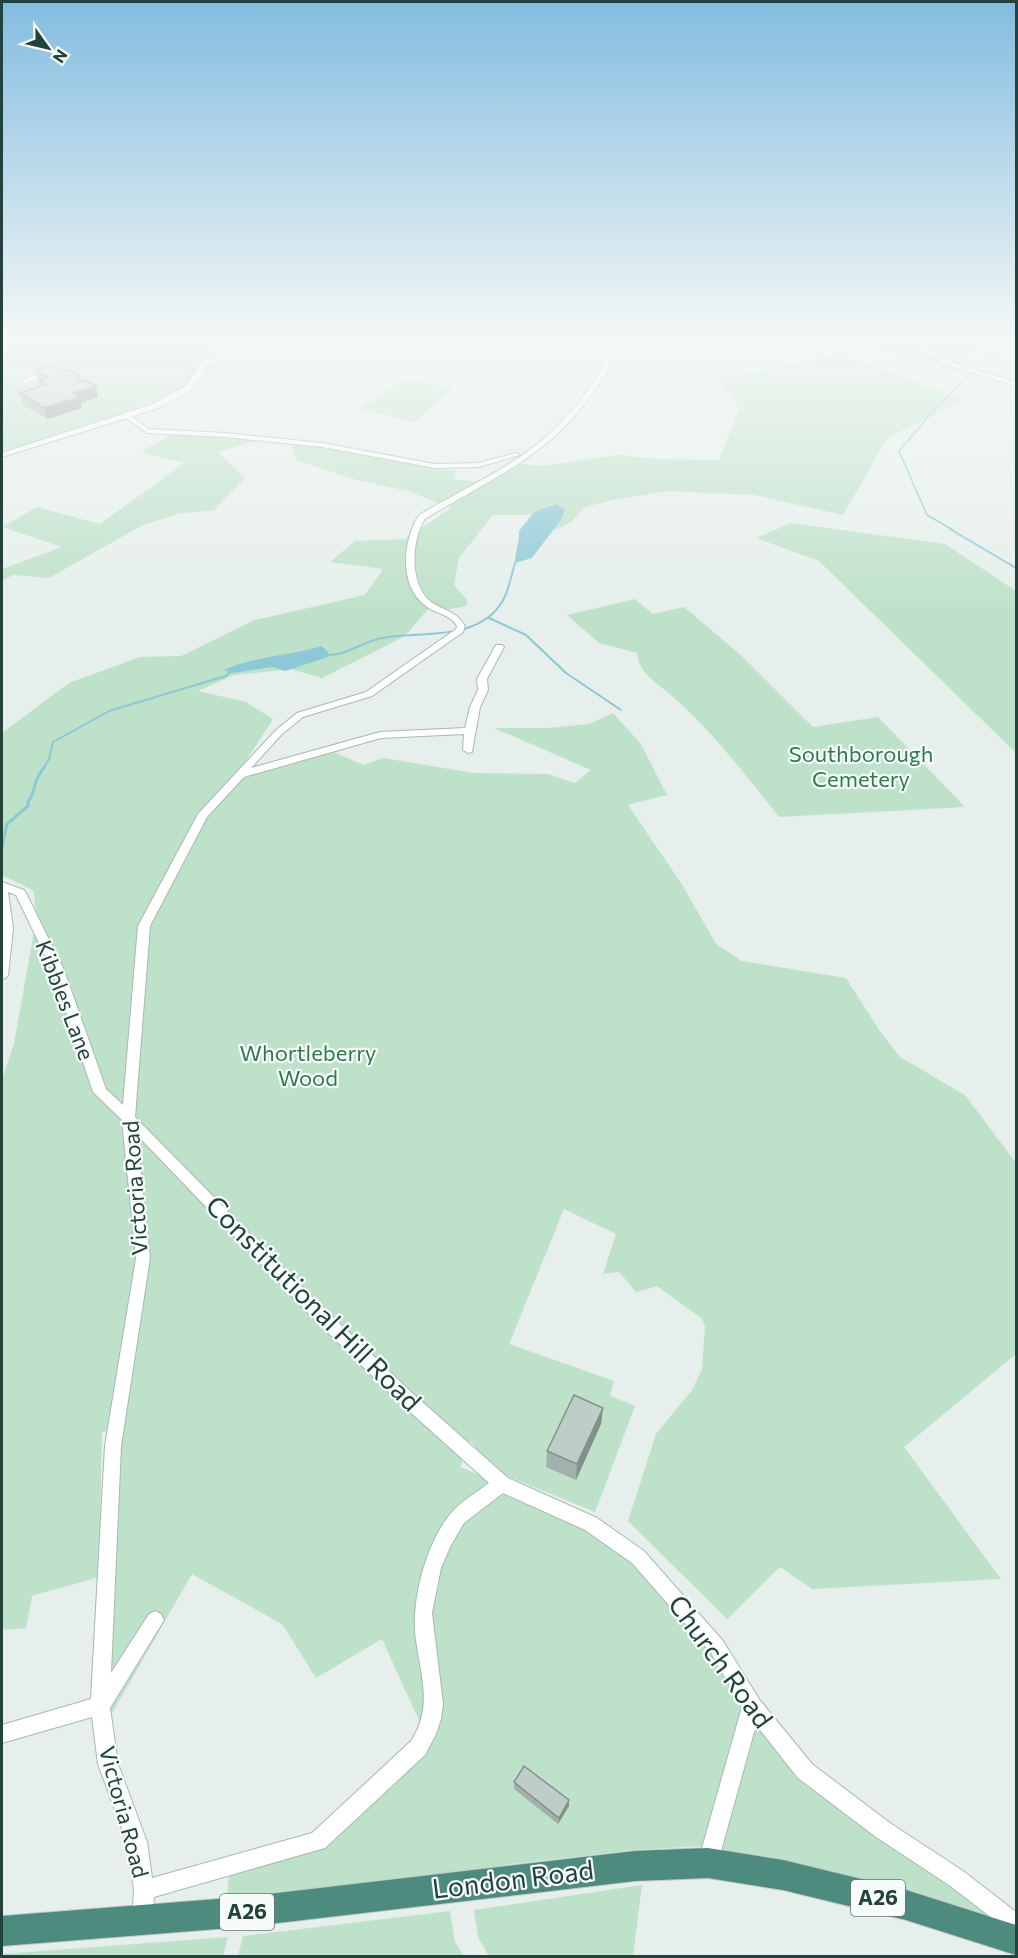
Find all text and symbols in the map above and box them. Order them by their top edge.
north arrow [18,18,78,78]
text: N [50,46,72,67]
park label: Southborough Cemetery [789,740,933,792]
street label: Kibbles Lane [30,936,101,1064]
park label: Whortleberry Wood [240,1039,376,1091]
street label: Victoria Road [116,1120,153,1256]
street label: Constitutional Hill Road [199,1188,429,1418]
street label: Church Road [662,1588,781,1734]
street label: Victoria Road [94,1743,155,1881]
street label: London Road [430,1852,595,1905]
road number: A26 [851,1880,905,1916]
road number: A26 [220,1894,274,1930]

